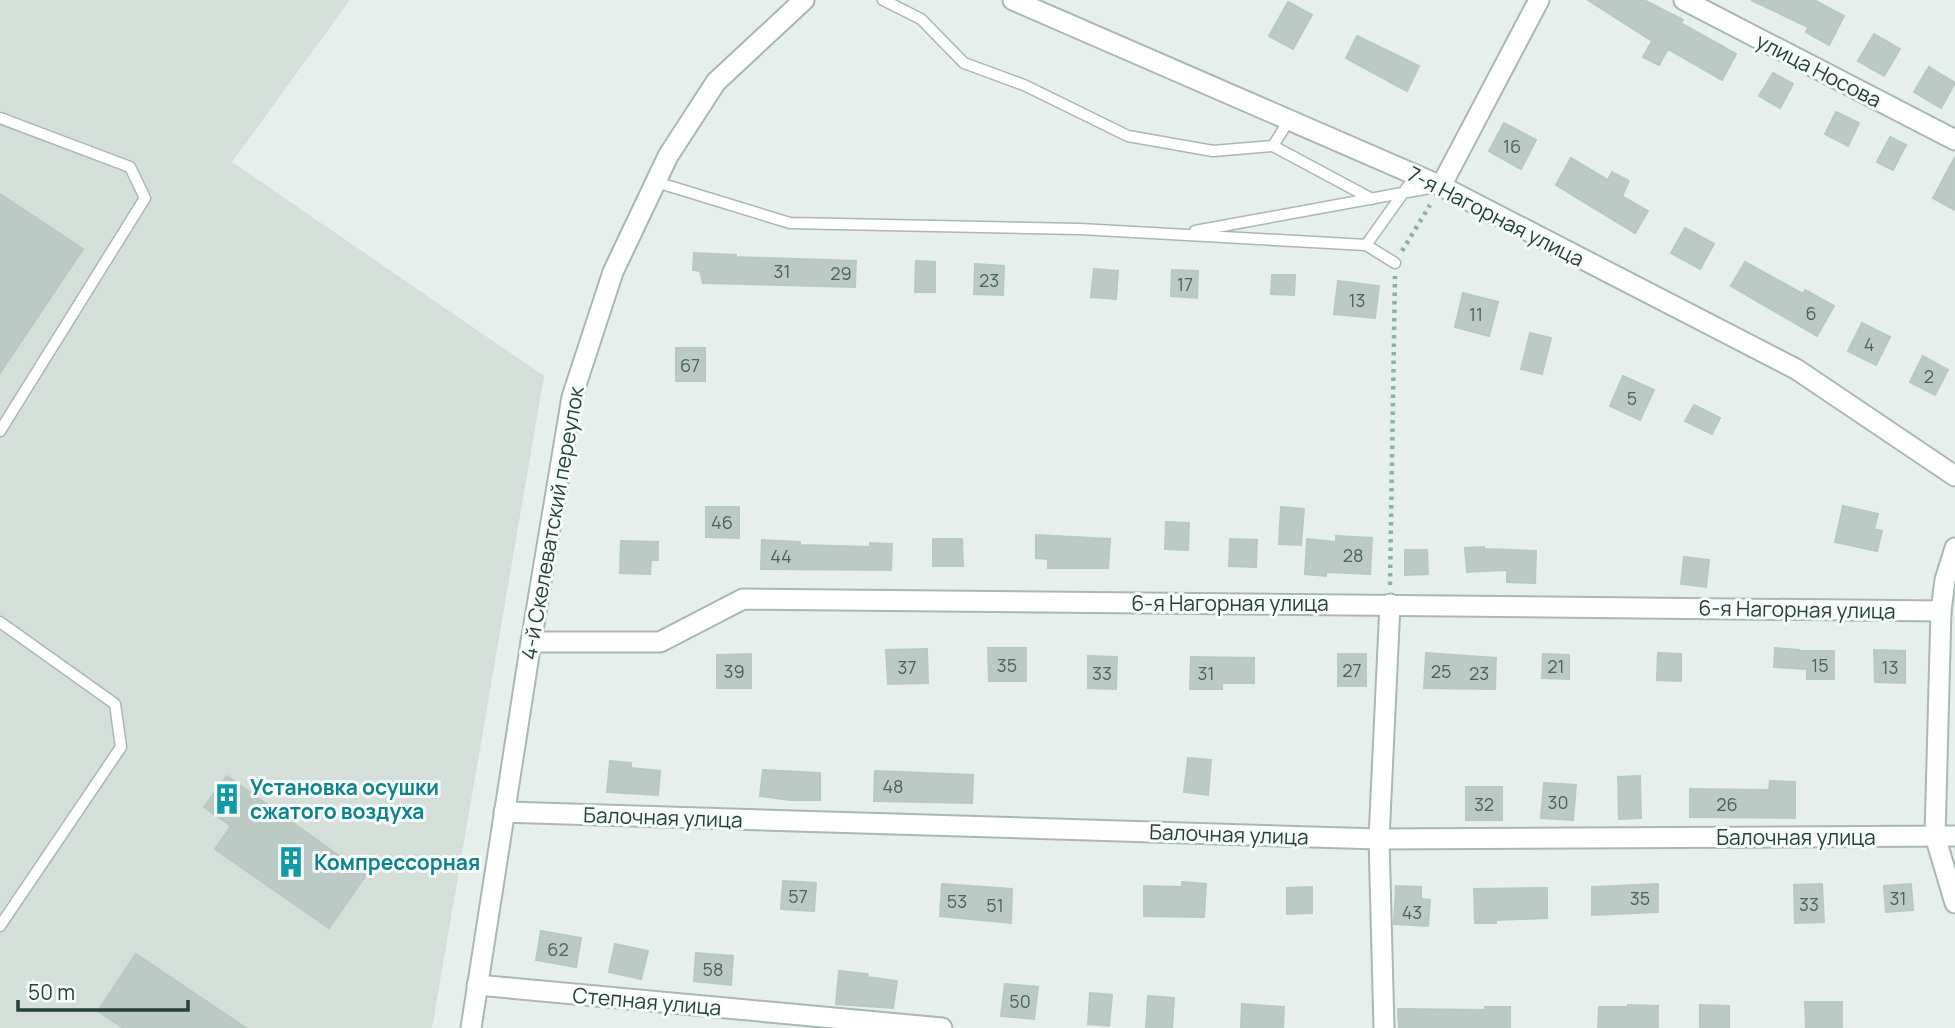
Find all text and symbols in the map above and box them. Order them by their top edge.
street label: улица Носова [1752,26,1886,114]
house number: 16 [1503,134,1521,158]
street label: 7-я Нагорная улица [1403,159,1589,273]
house number: 31 [774,259,790,283]
house number: 29 [830,261,852,285]
house number: 23 [979,268,999,292]
house number: 17 [1177,272,1193,296]
house number: 13 [1349,288,1365,312]
house number: 6 [1805,301,1817,325]
house number: 11 [1469,302,1483,326]
house number: 4 [1864,332,1874,356]
house number: 67 [680,353,700,377]
house number: 2 [1924,364,1934,388]
street label: 4-й Скелеватский переулок [514,384,590,662]
house number: 5 [1627,386,1637,410]
house number: 46 [711,510,733,534]
house number: 28 [1343,543,1363,567]
house number: 44 [770,544,792,568]
street label: 6-я Нагорная улица [1131,589,1329,617]
street label: 6-я Нагорная улица [1698,593,1896,625]
house number: 35 [997,653,1017,677]
house number: 15 [1811,653,1829,677]
house number: 21 [1547,654,1565,678]
house number: 37 [898,655,917,679]
house number: 13 [1882,655,1898,679]
house number: 27 [1342,658,1362,682]
house number: 39 [723,659,745,683]
house number: 25 [1431,659,1451,683]
house number: 33 [1092,661,1112,685]
house number: 31 [1198,661,1214,685]
house number: 23 [1469,661,1489,685]
place label: Установка осушки сжатого воздуха [250,773,439,825]
house number: 48 [882,774,904,798]
building icon: Установка осушки сжатого воздуха [210,782,244,816]
house number: 30 [1548,790,1568,814]
house number: 32 [1474,792,1494,816]
house number: 26 [1716,792,1738,816]
street label: Балочная улица [583,800,743,834]
street label: Балочная улица [1149,817,1309,851]
street label: Балочная улица [1716,823,1876,851]
building icon: Компрессорная [274,845,308,879]
place label: Компрессорная [314,848,480,876]
house number: 57 [788,884,808,908]
house number: 35 [1630,886,1650,910]
house number: 31 [1890,886,1906,910]
house number: 53 [947,889,967,913]
house number: 33 [1799,892,1819,916]
house number: 51 [986,893,1004,917]
house number: 43 [1402,900,1422,924]
house number: 62 [547,937,569,961]
house number: 58 [703,957,723,981]
scale bar [18,968,187,1012]
text: 50 m [28,978,75,1006]
street label: Степная улица [572,981,722,1021]
house number: 50 [1009,989,1031,1013]

